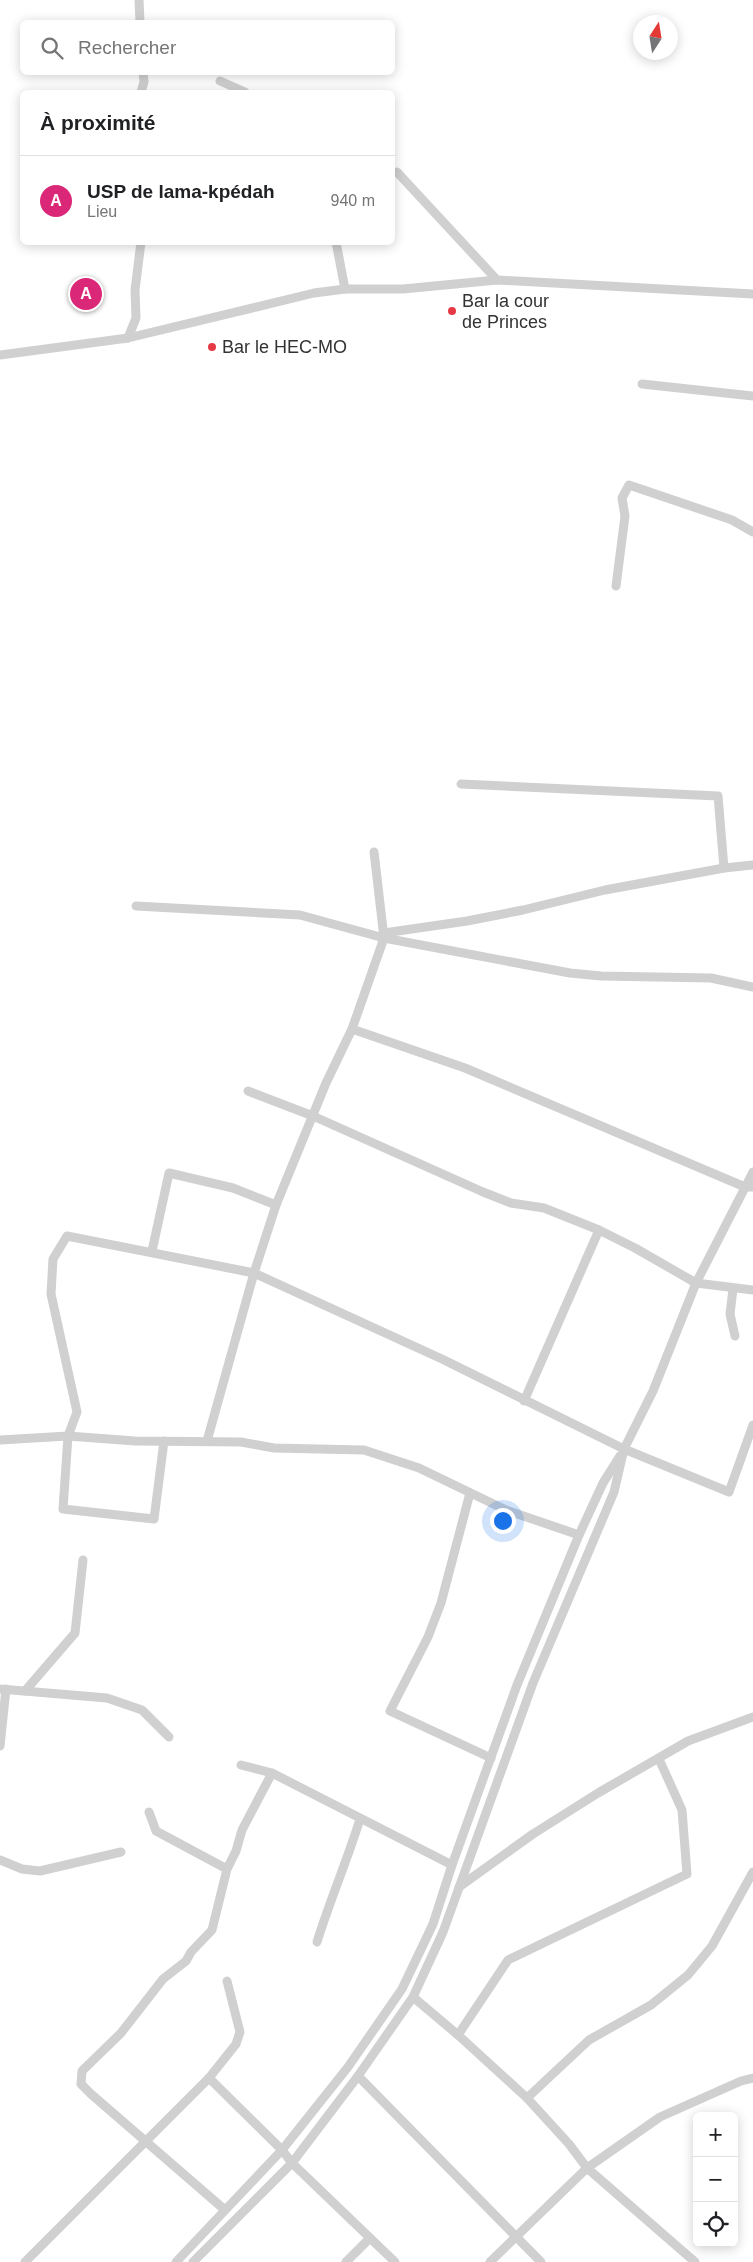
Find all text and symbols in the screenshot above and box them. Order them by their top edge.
north arrow [633,15,678,60]
search box [20,20,395,75]
icon: search [38,34,66,62]
text: Rechercher [78,37,176,58]
text: À proximité [40,111,156,134]
text: USP de lama-kpédah [87,181,275,202]
text: A [50,192,62,209]
text: 940 m [331,192,375,209]
text: Lieu [87,203,117,220]
pin: A [70,275,102,313]
place label: Bar la cour de Princes [462,291,549,332]
marker: Bar la cour de Princes [446,305,458,317]
place label: Bar le HEC-MO [222,337,347,357]
marker: Bar le HEC-MO [206,341,218,353]
your location [490,1508,516,1534]
map controls [693,2112,738,2247]
button: + [693,2112,738,2157]
button: − [693,2157,738,2202]
button: locate [693,2202,738,2247]

